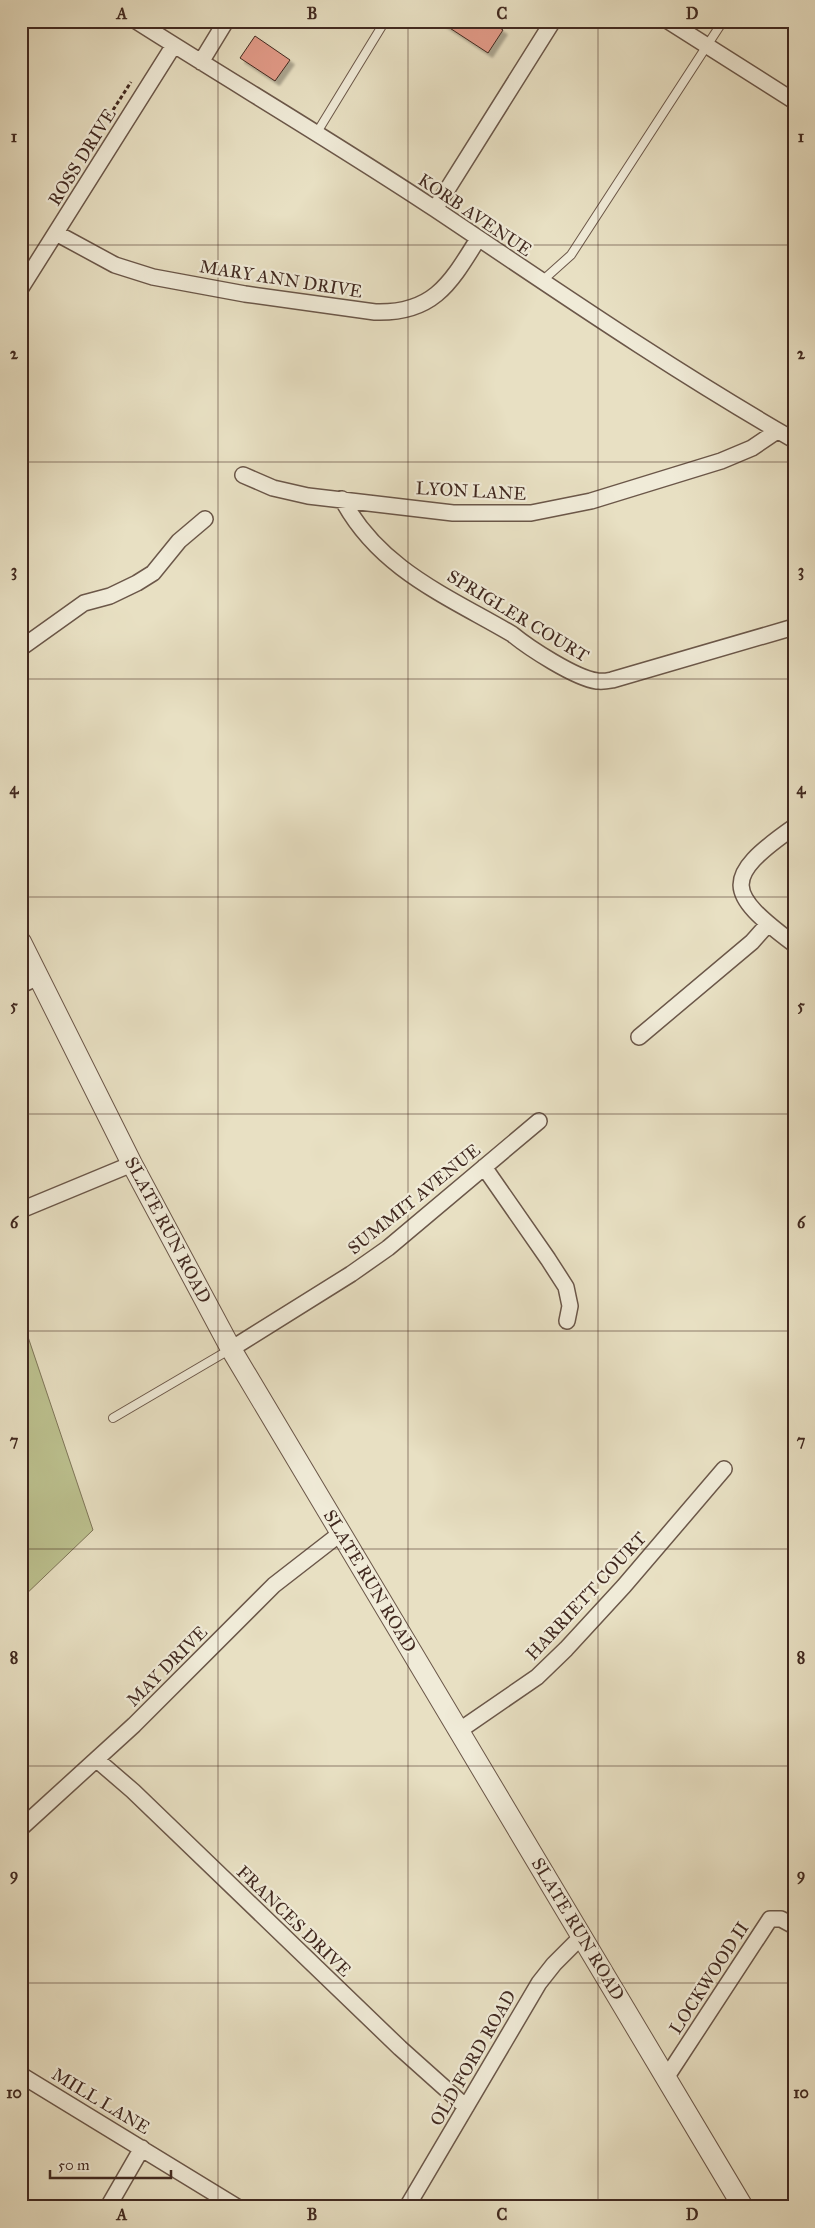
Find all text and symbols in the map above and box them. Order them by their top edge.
text: A [116,4,128,23]
text: B [307,4,317,23]
text: C [497,4,508,23]
text: D [686,4,699,23]
street label: ROSS DRIVE [43,104,121,210]
text: 1 [11,127,18,146]
text: 1 [798,127,805,146]
street label: KORB AVENUE [414,169,536,261]
street label: MARY ANN DRIVE [198,255,364,303]
text: 2 [10,344,19,363]
text: 2 [797,344,806,363]
street label: LYON LANE [415,477,527,505]
text: 3 [11,561,17,581]
text: 3 [798,561,804,581]
street label: SPRIGLER COURT [443,565,593,667]
text: 4 [10,779,20,799]
text: 4 [797,779,807,799]
text: 5 [10,996,18,1015]
text: 5 [797,996,805,1015]
street label: SUMMIT AVENUE [343,1139,485,1259]
street label: SLATE RUN ROAD [120,1153,216,1307]
text: 6 [10,1213,19,1232]
text: 6 [797,1213,806,1232]
text: 7 [10,1431,19,1450]
text: 7 [797,1431,806,1450]
street label: SLATE RUN ROAD [319,1506,421,1656]
street label: HARRIETT COURT [521,1527,651,1665]
street label: MAY DRIVE [122,1621,212,1711]
text: 8 [10,1648,18,1667]
text: 8 [797,1648,805,1667]
street label: SLATE RUN ROAD [527,1854,629,2004]
street label: FRANCES DRIVE [232,1861,356,1981]
text: 9 [10,1865,18,1885]
text: 9 [797,1865,805,1885]
street label: LOCKWOOD II [665,1917,754,2038]
street label: OLD FORD ROAD [425,1986,521,2130]
street label: MILL LANE [48,2063,154,2139]
text: 10 [6,2083,22,2102]
text: 10 [793,2083,809,2102]
scale bar [50,2148,171,2180]
text: 50 m [58,2156,90,2174]
text: A [116,2205,128,2224]
text: B [307,2205,317,2224]
text: C [497,2205,508,2224]
text: D [686,2205,699,2224]

